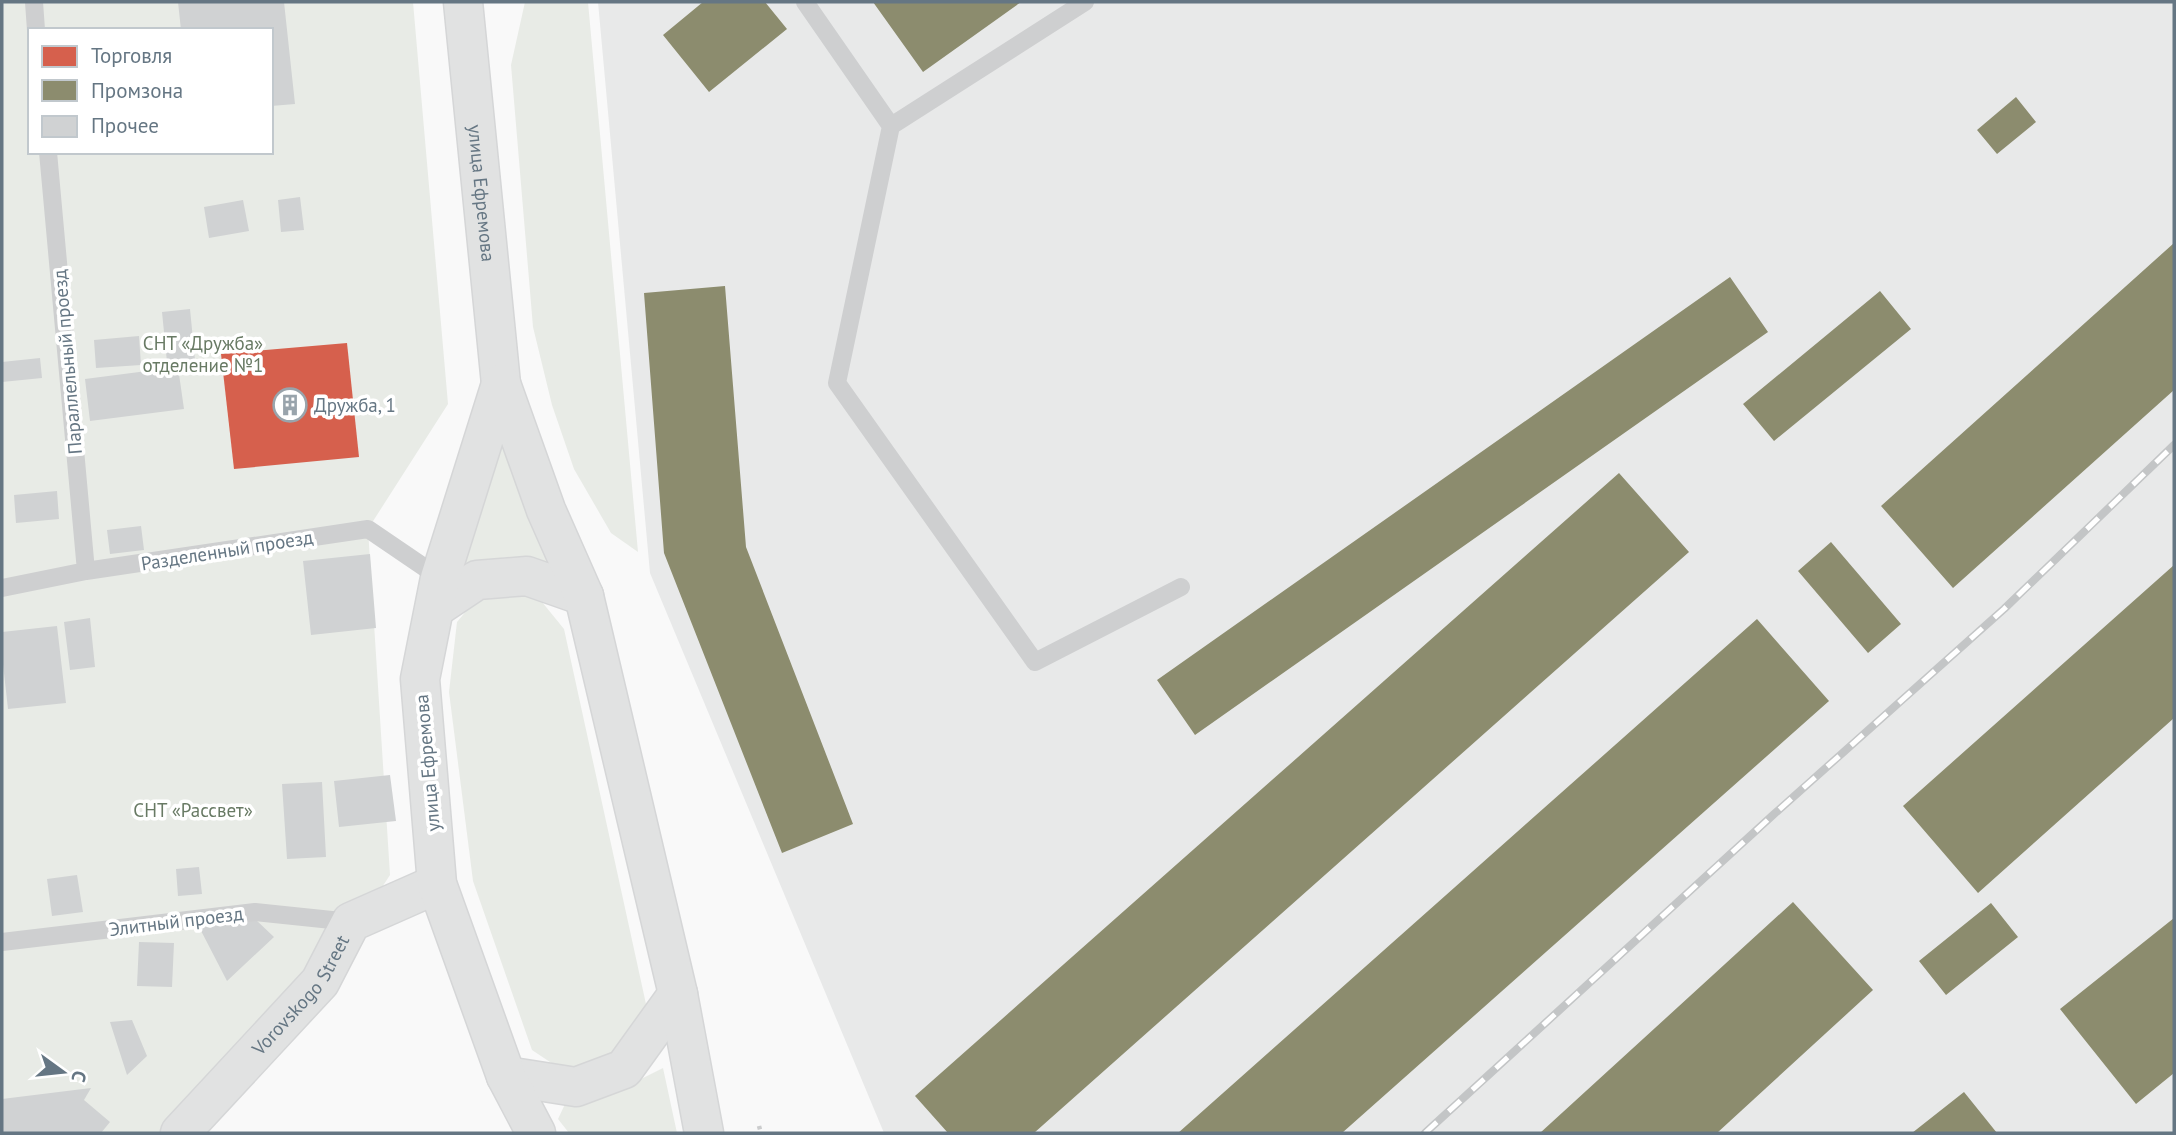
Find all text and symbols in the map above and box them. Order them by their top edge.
legend [28,28,273,154]
text: Торговля [91,42,172,69]
text: Промзона [91,77,183,104]
text: Прочее [91,112,159,139]
street label: улица Ефремова [463,123,501,263]
street label: Параллельный проезд [47,269,87,455]
park label: СНТ «Дружба» отделение №1 [143,331,263,377]
building icon: Дружба, 1 [271,386,309,424]
place label: Дружба, 1 [314,393,396,417]
street label: Разделенный проезд [139,525,315,575]
street label: улица Ефремова [409,693,445,833]
park label: СНТ «Рассвет» [133,798,253,822]
street label: Элитный проезд [108,901,244,941]
street label: Vorovskogo Street [246,930,355,1061]
north arrow [28,1037,98,1107]
text: С [66,1068,92,1085]

